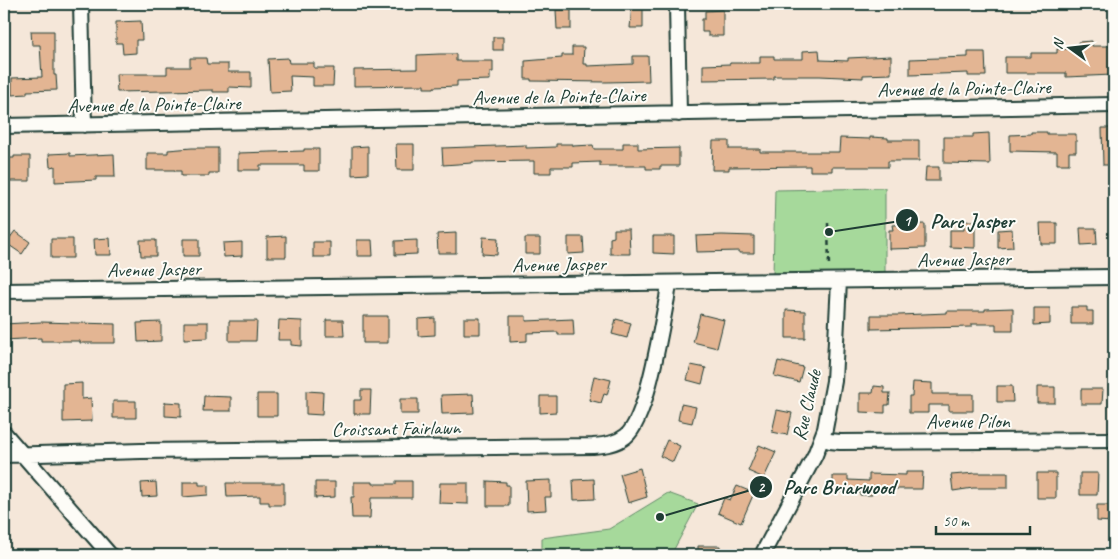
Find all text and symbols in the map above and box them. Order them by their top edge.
north arrow [1046,22,1096,72]
text: N [1049,36,1068,51]
street label: Avenue de la Pointe-Claire [877,74,1052,103]
street label: Avenue de la Pointe-Claire [472,82,647,111]
street label: Avenue de la Pointe-Claire [67,90,242,119]
callout: Parc Jasper [895,202,1024,238]
text: Parc Jasper [930,208,1016,234]
text: 1 [904,212,913,231]
street label: Avenue Jasper [917,246,1013,273]
street label: Avenue Jasper [512,251,608,278]
street label: Avenue Jasper [107,256,203,283]
street label: Rue Claude [786,366,827,443]
street label: Avenue Pilon [926,409,1011,434]
street label: Croissant Fairlawn [331,415,462,442]
callout: Parc Briarwood [748,469,905,505]
text: Parc Briarwood [783,474,899,500]
text: 2 [758,478,766,497]
scale bar [936,504,1029,536]
text: 50 m [943,512,970,531]

